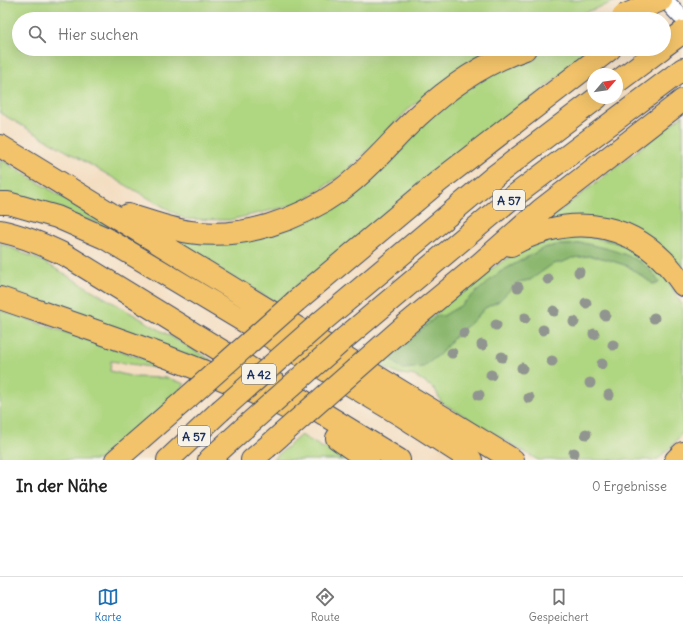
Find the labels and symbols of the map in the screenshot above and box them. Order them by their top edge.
north arrow [587,68,623,104]
road number: A 57 [493,190,525,210]
road number: A 42 [242,364,276,384]
road number: A 57 [178,426,210,446]

